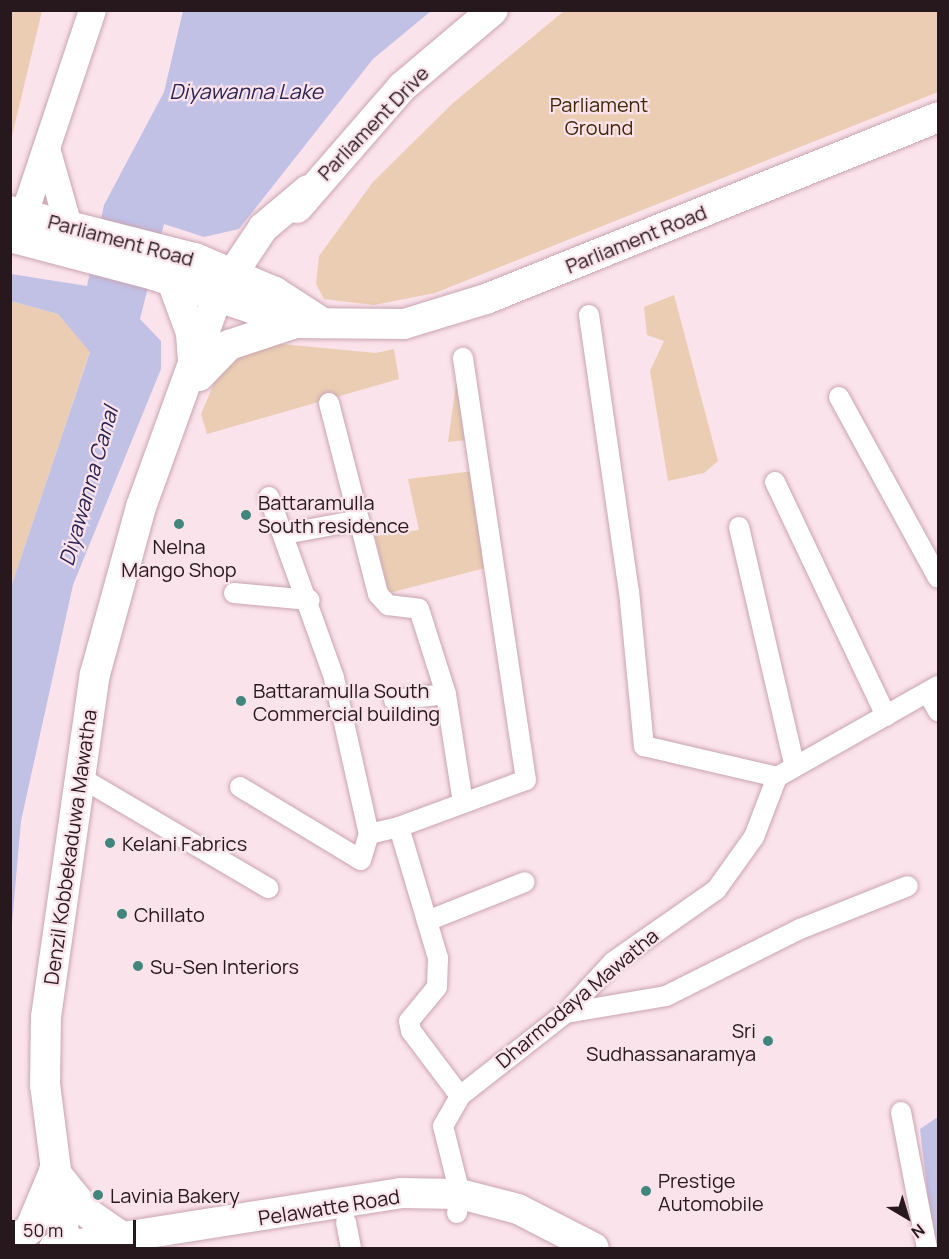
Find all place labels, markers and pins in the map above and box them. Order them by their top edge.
place label: Battaramulla South residence [258,491,409,538]
marker: Battaramulla South residence [239,508,253,522]
marker: Nelna Mango Shop [172,517,186,531]
place label: Nelna Mango Shop [121,534,237,581]
place label: Battaramulla South Commercial building [253,678,440,725]
marker: Battaramulla South Commercial building [234,694,248,708]
place label: Kelani Fabrics [122,831,247,855]
marker: Kelani Fabrics [103,836,117,850]
place label: Chillato [134,902,205,926]
marker: Chillato [115,907,129,921]
place label: Su-Sen Interiors [150,954,299,978]
marker: Su-Sen Interiors [131,959,145,973]
place label: Sri Sudhassanaramya [586,1018,756,1065]
marker: Sri Sudhassanaramya [761,1034,775,1048]
place label: Prestige Automobile [658,1168,764,1215]
place label: Lavinia Bakery [110,1183,240,1207]
marker: Prestige Automobile [639,1184,653,1198]
marker: Lavinia Bakery [91,1188,105,1202]

